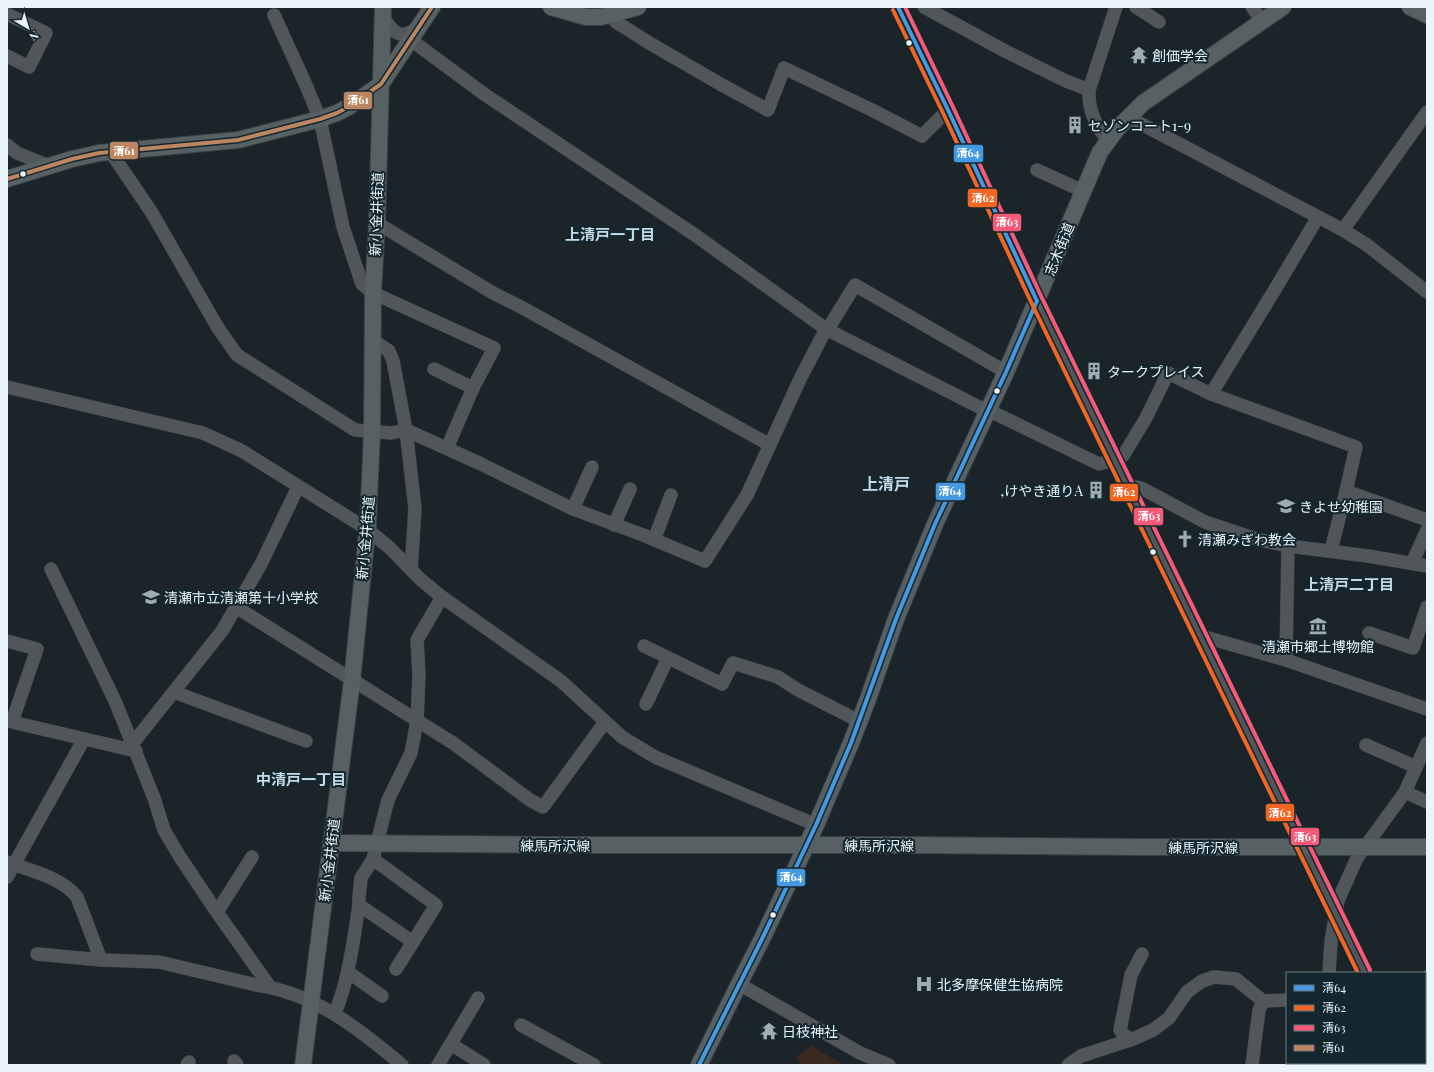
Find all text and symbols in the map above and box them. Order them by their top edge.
north arrow [8,8,48,48]
text: N [27,28,42,45]
unlabelled marker [904,38,914,48]
temple icon: 創価学会 [1129,45,1149,65]
place label: 創価学会 [1152,46,1208,65]
line badge: 清61 [343,91,373,110]
text: 清61 [347,92,369,107]
building icon: セゾンコート1-9 [1065,115,1085,135]
place label: セゾンコート1-9 [1088,116,1191,135]
line badge: 清61 [109,141,139,160]
text: 清61 [113,143,135,158]
line badge: 清64 [953,144,984,163]
text: 清64 [957,145,980,160]
unlabelled marker [18,169,28,179]
street label: 新小金井街道 [365,172,387,256]
line badge: 清62 [967,188,998,208]
text: 清62 [972,190,995,205]
line badge: 清63 [992,213,1022,232]
text: 清63 [996,214,1018,229]
street label: 志木街道 [1040,219,1078,279]
district label: 上清戸一丁目 [565,224,655,244]
building icon: タークプレイス [1084,361,1104,381]
place label: タークプレイス [1107,362,1205,381]
unlabelled marker [992,386,1002,396]
district label: 上清戸 [862,473,910,494]
building icon: ,けやき通りA [1086,480,1106,500]
place label: ,けやき通りA [1001,481,1083,500]
line badge: 清64 [935,482,966,501]
text: 清64 [939,483,962,498]
line badge: 清62 [1109,483,1139,502]
text: 清62 [1113,484,1136,499]
street label: 新小金井街道 [352,495,378,581]
school or university icon: きよせ幼稚園 [1276,496,1296,516]
place label: きよせ幼稚園 [1299,497,1383,516]
line badge: 清63 [1133,507,1164,526]
text: 清63 [1138,508,1160,523]
church icon: 清瀬みぎわ教会 [1175,529,1195,549]
place label: 清瀬みぎわ教会 [1198,530,1296,549]
unlabelled marker [1148,547,1158,557]
district label: 上清戸二丁目 [1304,574,1394,594]
school or university icon: 清瀬市立清瀬第十小学校 [141,587,161,607]
place label: 清瀬市立清瀬第十小学校 [164,588,318,607]
museum icon: 清瀬市郷土博物館 [1308,616,1328,636]
place label: 清瀬市郷土博物館 [1262,637,1374,656]
district label: 中清戸一丁目 [256,769,346,789]
line badge: 清62 [1265,803,1295,822]
text: 清62 [1269,805,1292,820]
street label: 新小金井街道 [314,817,344,903]
line badge: 清63 [1290,827,1320,846]
text: 清63 [1294,829,1316,844]
street label: 練馬所沢線 [520,836,590,855]
street label: 練馬所沢線 [844,836,914,855]
street label: 練馬所沢線 [1168,838,1238,857]
line badge: 清64 [776,868,806,887]
text: 清64 [780,869,803,884]
unlabelled marker [768,910,778,920]
legend [1286,972,1426,1064]
hospital icon: 北多摩保健生協病院 [914,974,934,994]
place label: 北多摩保健生協病院 [937,975,1063,994]
text: 清64 [1322,979,1346,995]
text: 清62 [1322,999,1346,1015]
text: 清63 [1322,1019,1346,1035]
temple icon: 日枝神社 [759,1021,779,1041]
place label: 日枝神社 [782,1022,838,1041]
text: 清61 [1322,1039,1345,1055]

